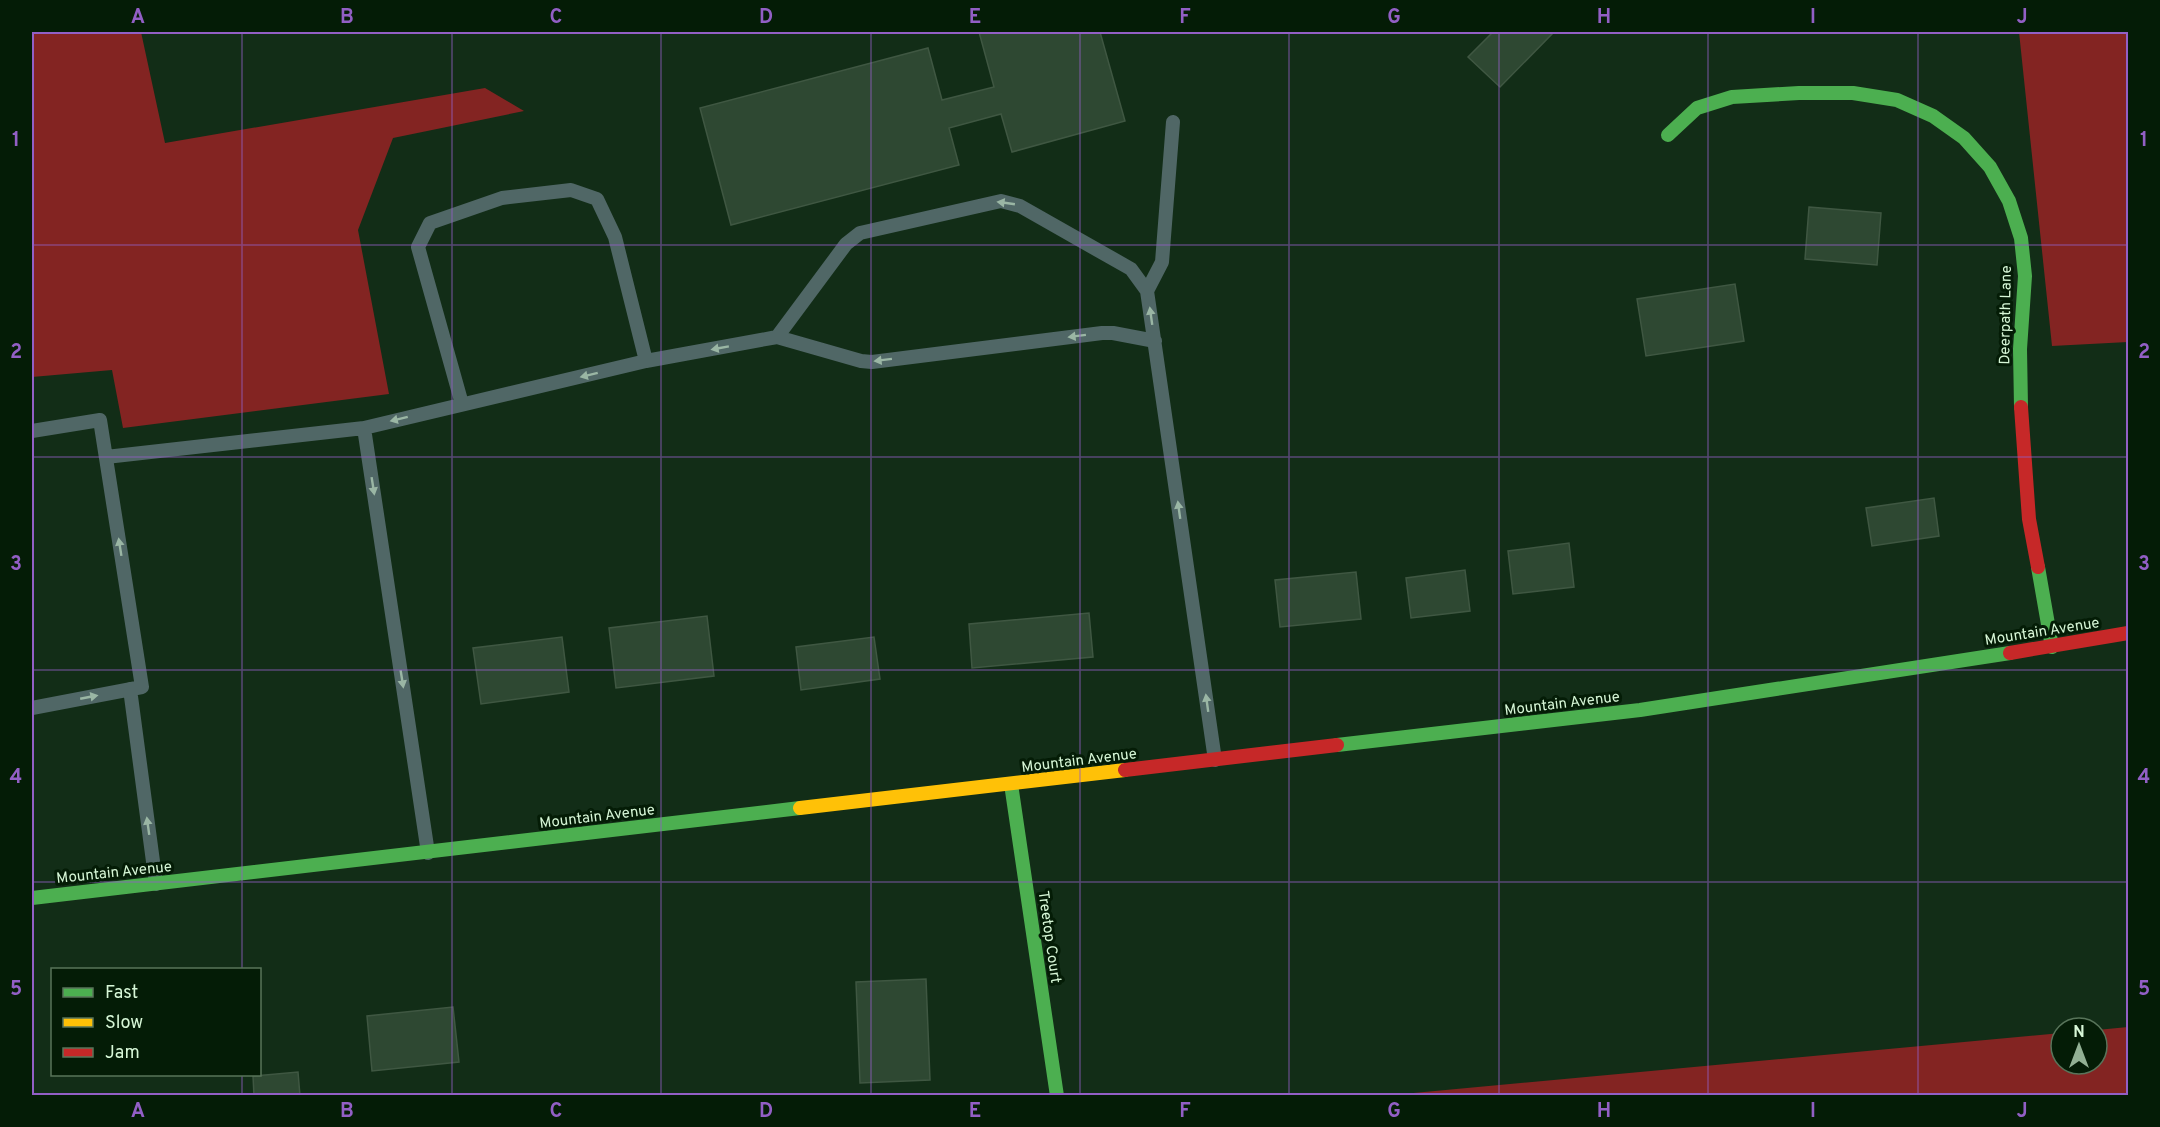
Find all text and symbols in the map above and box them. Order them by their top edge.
text: A [131,5,145,31]
text: B [340,5,354,31]
text: C [550,5,562,31]
text: D [759,5,773,31]
text: E [969,5,981,31]
text: F [1179,5,1191,31]
text: G [1387,5,1401,31]
text: H [1597,5,1611,31]
text: I [1810,5,1816,31]
text: J [2016,5,2028,31]
text: 1 [12,128,20,154]
text: 1 [2140,128,2148,154]
one-way arrow [997,199,1016,208]
street label: Deerpath Lane [1996,265,2017,365]
one-way arrow [1147,307,1156,326]
one-way arrow [1067,331,1086,340]
text: 2 [10,340,22,366]
text: 2 [2138,340,2150,366]
one-way arrow [710,344,729,353]
one-way arrow [874,356,893,365]
one-way arrow [580,370,599,380]
one-way arrow [390,415,409,425]
one-way arrow [368,477,377,496]
one-way arrow [1175,500,1184,519]
one-way arrow [115,538,124,557]
text: 3 [10,552,22,578]
text: 3 [2138,552,2150,578]
street label: Mountain Avenue [1983,614,2101,651]
one-way arrow [397,669,406,688]
street label: Mountain Avenue [1503,688,1621,721]
one-way arrow [80,692,99,701]
one-way arrow [1202,693,1211,712]
street label: Mountain Avenue [1020,745,1138,778]
text: 4 [10,765,22,791]
text: 4 [2138,765,2150,791]
street label: Mountain Avenue [538,801,656,834]
one-way arrow [144,817,153,836]
street label: Mountain Avenue [55,858,173,889]
street label: Treetop Court [1033,890,1064,985]
legend [51,968,261,1076]
text: 5 [10,977,22,1003]
text: 5 [2138,977,2150,1003]
text: Fast [105,982,138,1005]
text: Slow [105,1012,143,1035]
north arrow [2049,1016,2109,1076]
text: N [2073,1023,2085,1043]
text: Jam [105,1042,140,1065]
text: A [131,1099,145,1125]
text: B [340,1099,354,1125]
text: C [550,1099,562,1125]
text: D [759,1099,773,1125]
text: E [969,1099,981,1125]
text: F [1179,1099,1191,1125]
text: G [1387,1099,1401,1125]
text: H [1597,1099,1611,1125]
text: I [1810,1099,1816,1125]
text: J [2016,1099,2028,1125]

